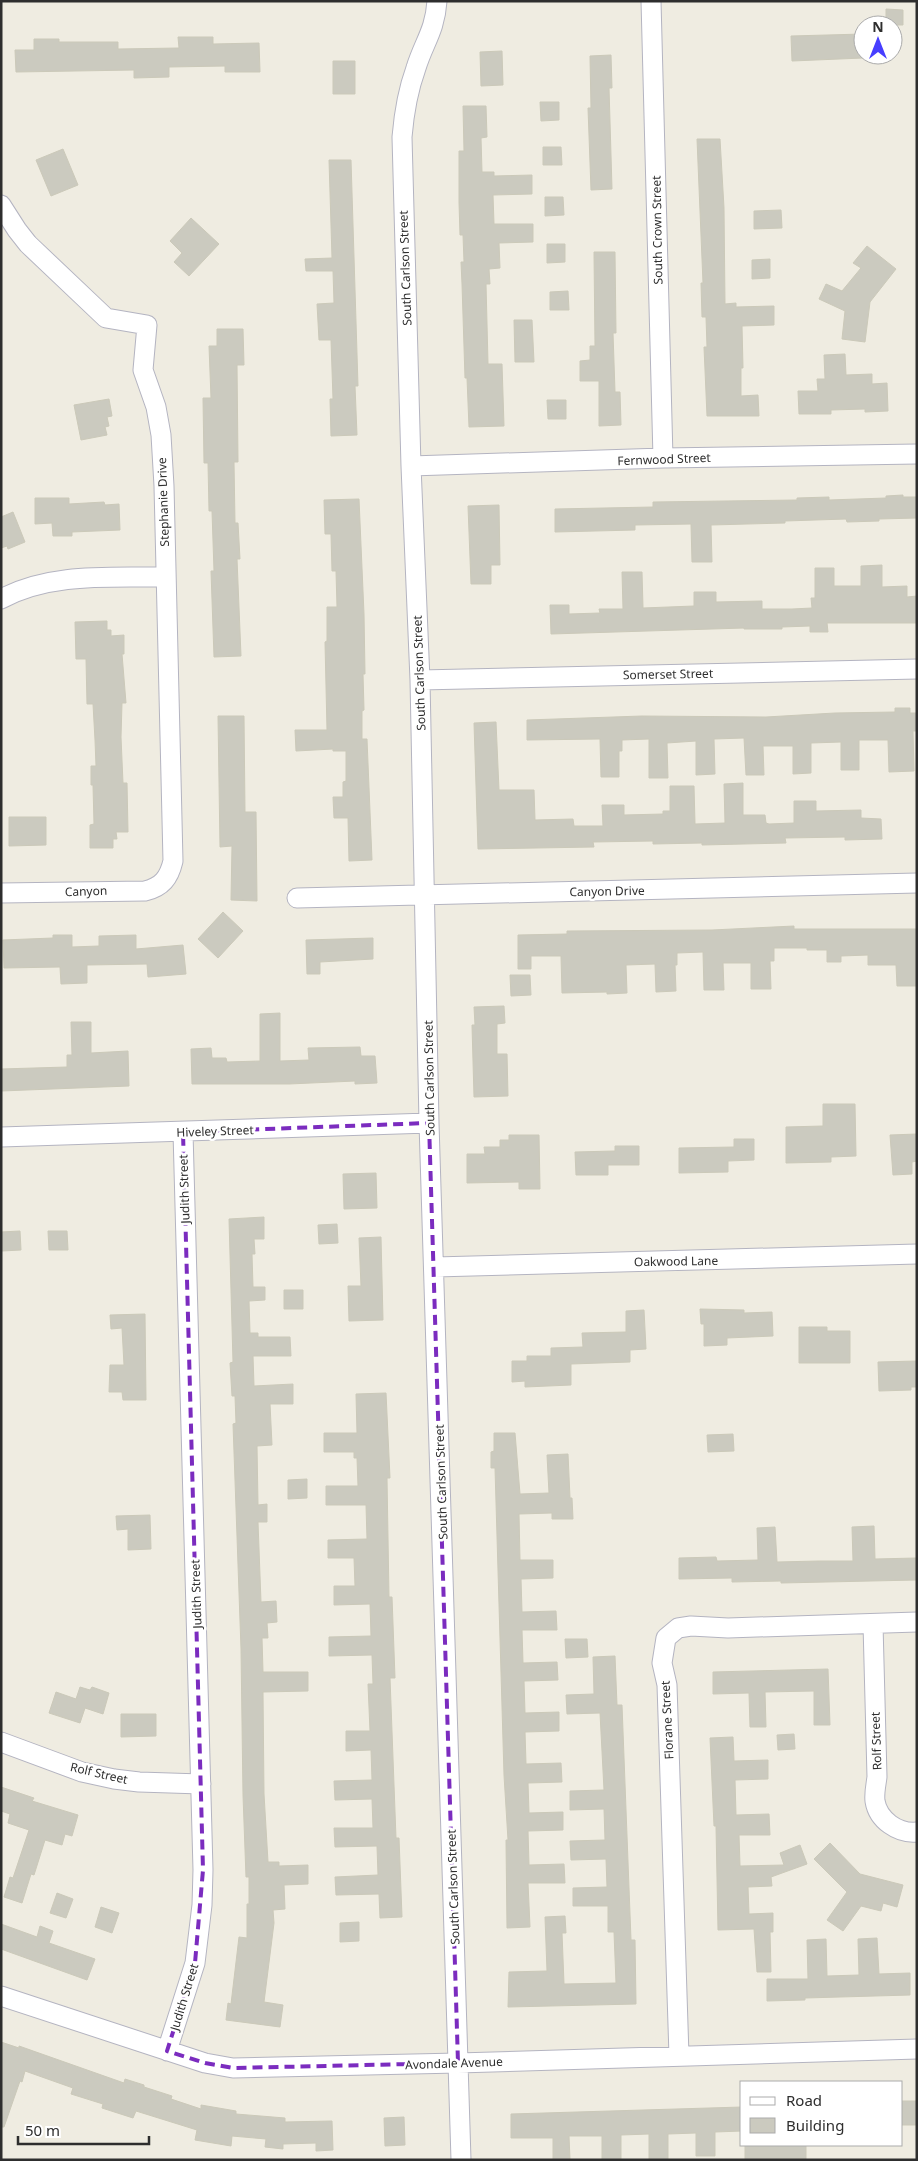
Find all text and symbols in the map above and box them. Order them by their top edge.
north arrow [853,15,903,65]
text: N [872,17,884,36]
street label: South Crown Street [648,175,666,285]
street label: South Carlson Street [394,209,416,326]
street label: Fernwood Street [617,449,712,469]
street label: Stephanie Drive [153,457,173,547]
street label: South Carlson Street [408,614,430,731]
street label: Somerset Street [623,665,714,683]
street label: Canyon [64,882,108,900]
street label: Canyon Drive [569,882,645,900]
street label: South Carlson Street [419,1019,439,1136]
street label: Hiveley Street [176,1121,255,1141]
street label: Judith Street [174,1153,194,1225]
street label: Oakwood Lane [634,1252,718,1270]
street label: South Carlson Street [430,1423,452,1540]
street label: Judith Street [186,1558,206,1630]
street label: Florane Street [656,1680,678,1760]
street label: Rolf Street [866,1711,886,1771]
street label: Rolf Street [69,1758,130,1788]
street label: South Carlson Street [442,1828,464,1945]
street label: Judith Street [165,1961,202,2034]
street label: Avondale Avenue [405,2053,503,2073]
legend [740,2081,903,2146]
text: Road [786,2090,822,2110]
scale bar [18,2114,149,2146]
text: Building [786,2115,844,2135]
text: 50 m [25,2120,60,2140]

